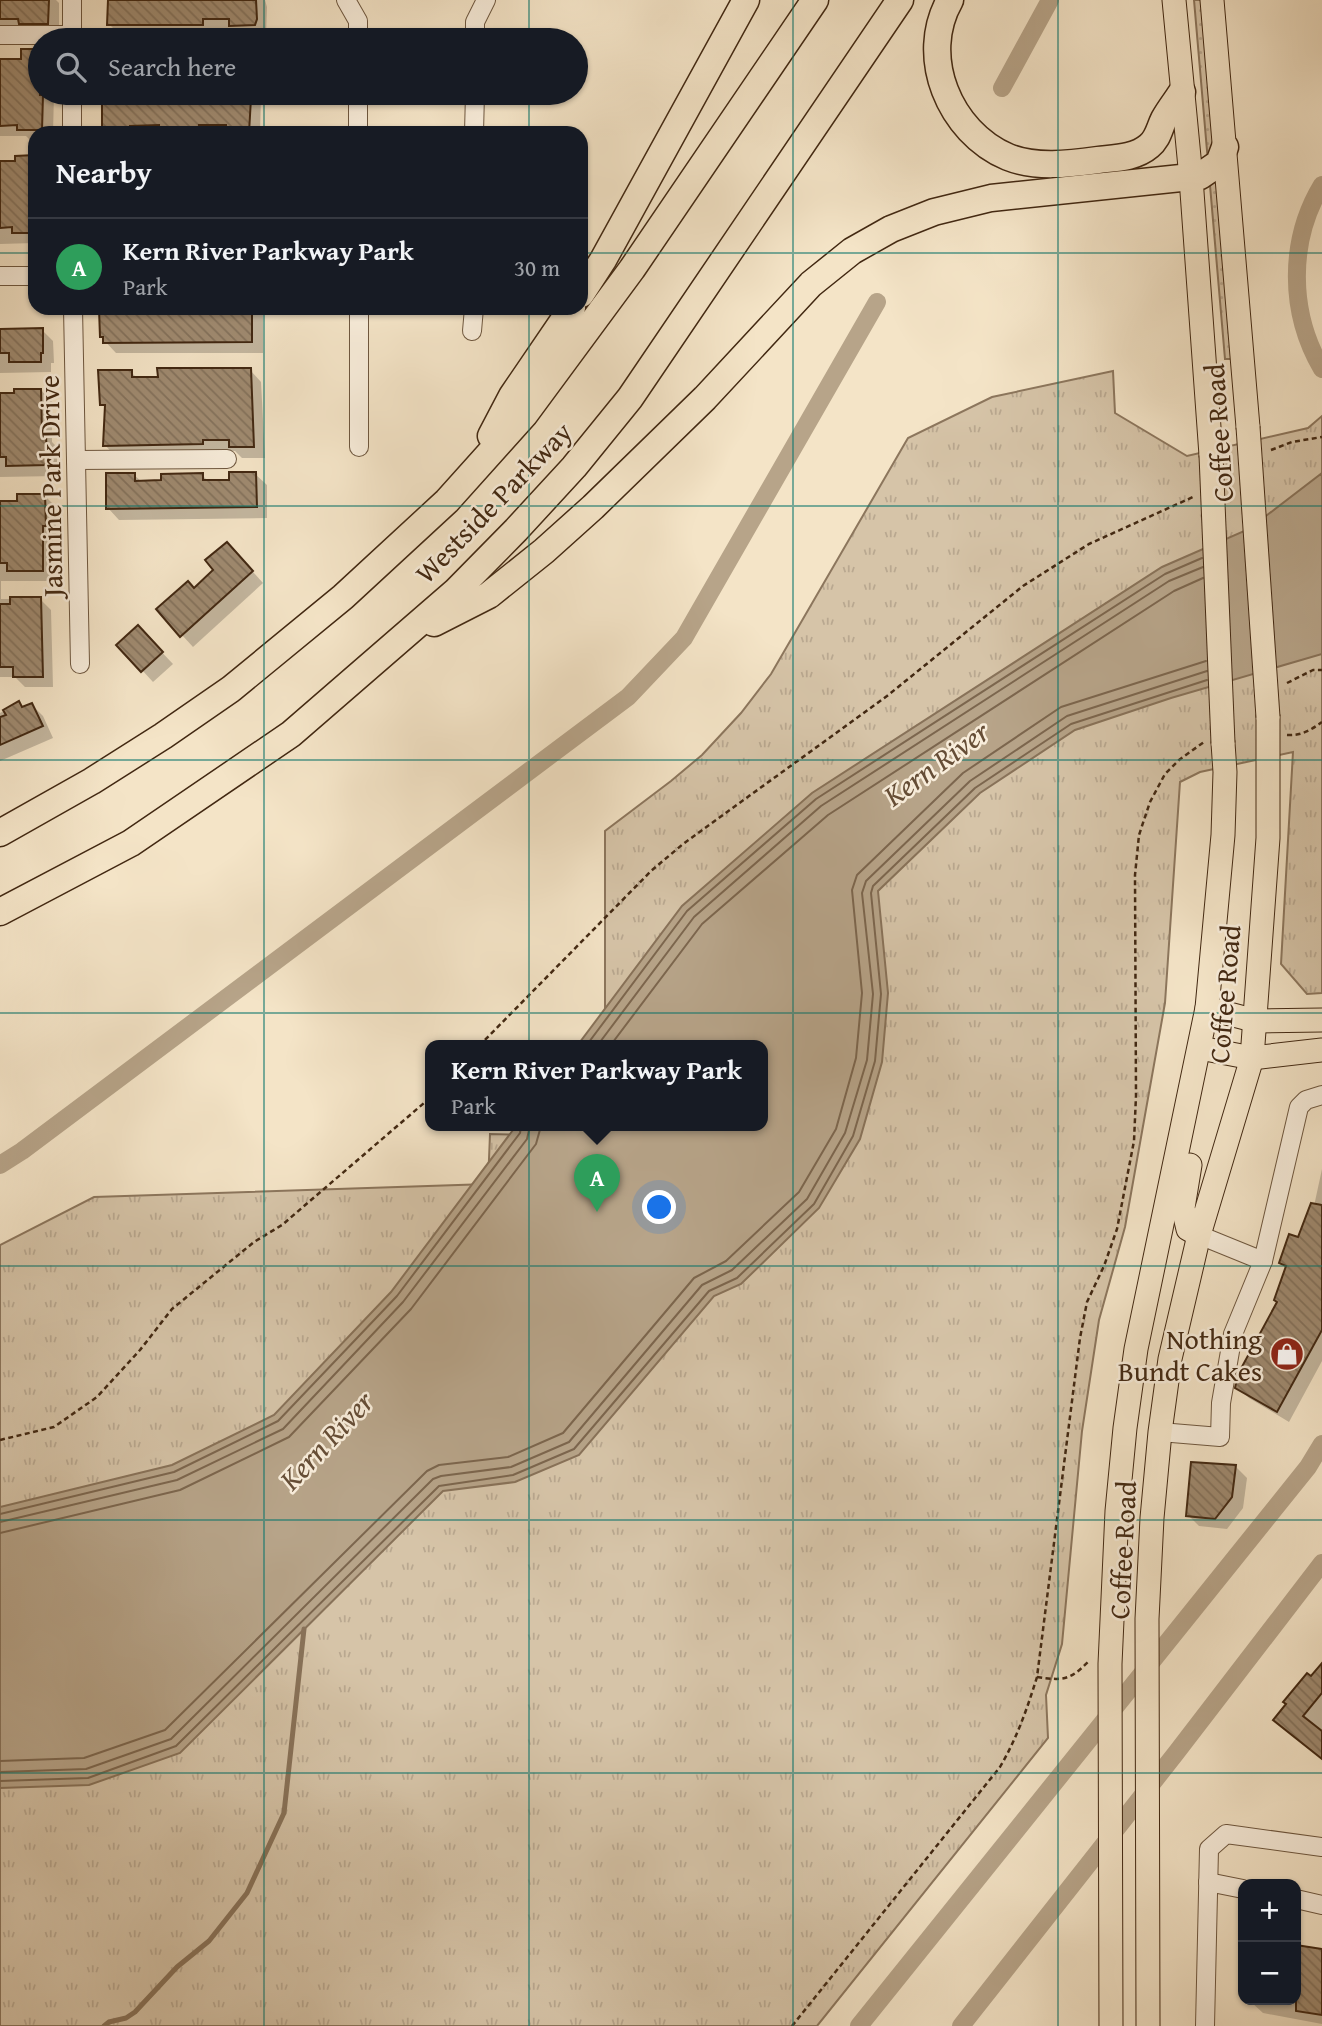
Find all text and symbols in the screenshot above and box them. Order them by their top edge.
search box [28,28,588,105]
text: Search here [108,47,236,86]
icon: search [52,48,90,86]
text: Nearby [56,150,152,194]
text: Kern River Parkway Park [123,231,414,270]
text: A [72,251,86,284]
text: 30 m [514,251,560,284]
text: Park [123,270,167,303]
street label: Coffee Road [1193,362,1243,504]
street label: Jasmine Park Drive [28,375,72,600]
street label: Westside Parkway [405,412,581,592]
water label: Kern River [873,709,999,817]
street label: Coffee Road [1198,923,1250,1065]
popup [425,1040,768,1131]
text: Kern River Parkway Park [451,1050,742,1089]
text: Park [451,1089,496,1122]
pin: A [574,1154,620,1212]
your location [642,1190,676,1224]
place label: Nothing Bundt Cakes [1118,1318,1262,1391]
shop icon: Nothing Bundt Cakes [1268,1335,1306,1373]
water label: Kern River [268,1380,384,1500]
street label: Coffee Road [1098,1480,1146,1620]
map controls [1238,1879,1301,2005]
button: + [1238,1879,1301,1942]
button: − [1238,1942,1301,2005]

